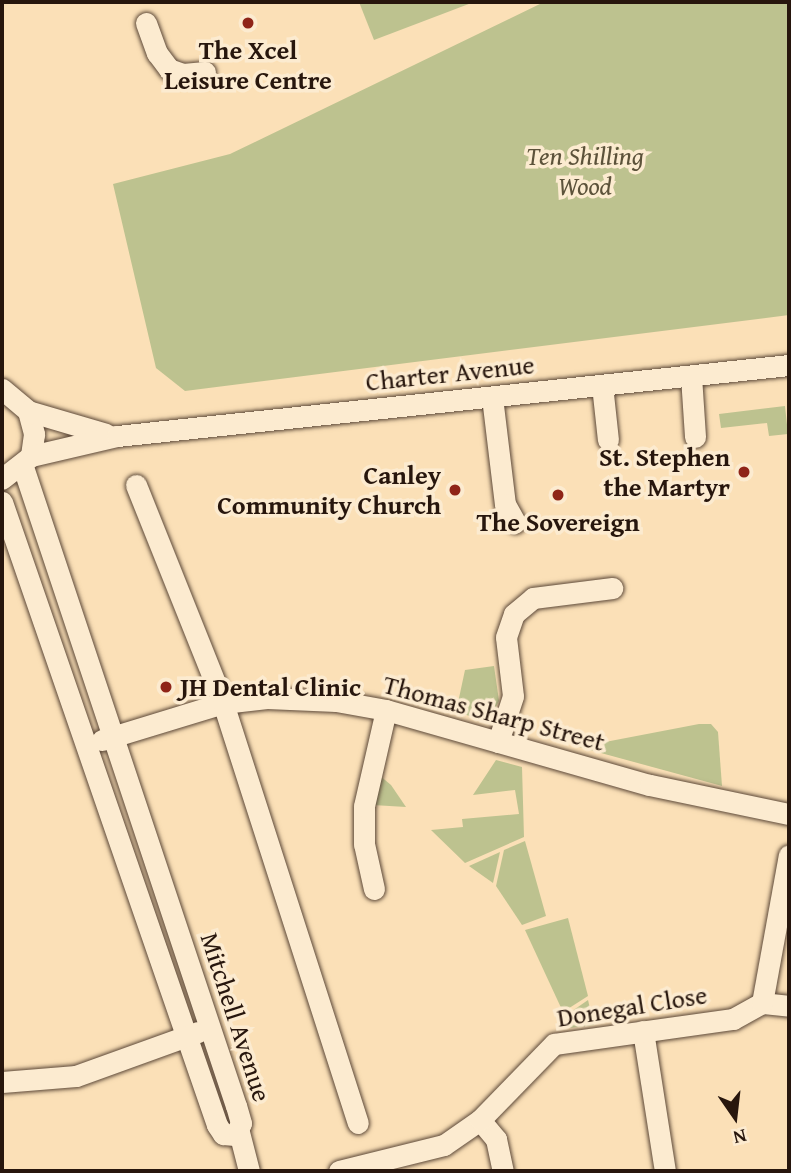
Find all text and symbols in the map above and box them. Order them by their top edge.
marker: The Xcel Leisure Centre [240,15,256,31]
place label: The Xcel Leisure Centre [164,34,332,96]
park label: Ten Shilling Wood [526,140,644,202]
street label: Charter Avenue [364,349,536,397]
place label: St. Stephen the Martyr [599,441,730,503]
place label: Canley Community Church [217,459,441,520]
marker: St. Stephen the Martyr [736,464,752,480]
marker: Canley Community Church [447,482,463,498]
marker: The Sovereign [550,487,566,503]
place label: The Sovereign [476,506,640,538]
street label: Thomas Sharp Street [380,668,608,758]
place label: JH Dental Clinic [180,671,361,703]
marker: JH Dental Clinic [158,679,174,695]
street label: Mitchell Avenue [194,929,278,1105]
street label: Donegal Close [555,979,709,1033]
north arrow [700,1082,770,1152]
text: N [731,1122,750,1152]

